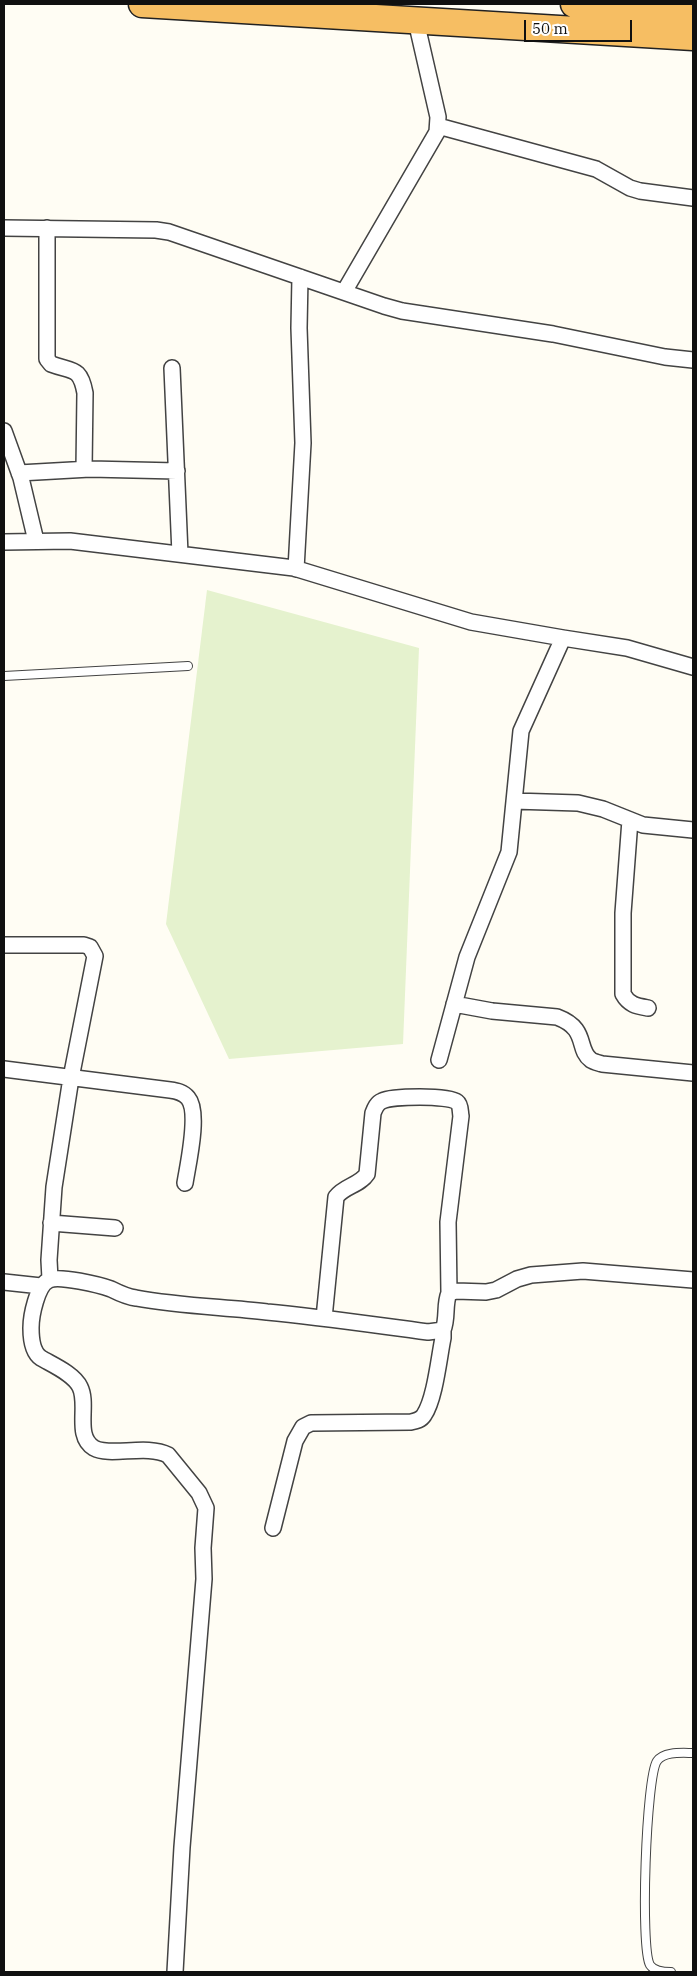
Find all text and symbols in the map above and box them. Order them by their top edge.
scale bar [527,10,634,42]
text: 50 m [532,19,568,38]

